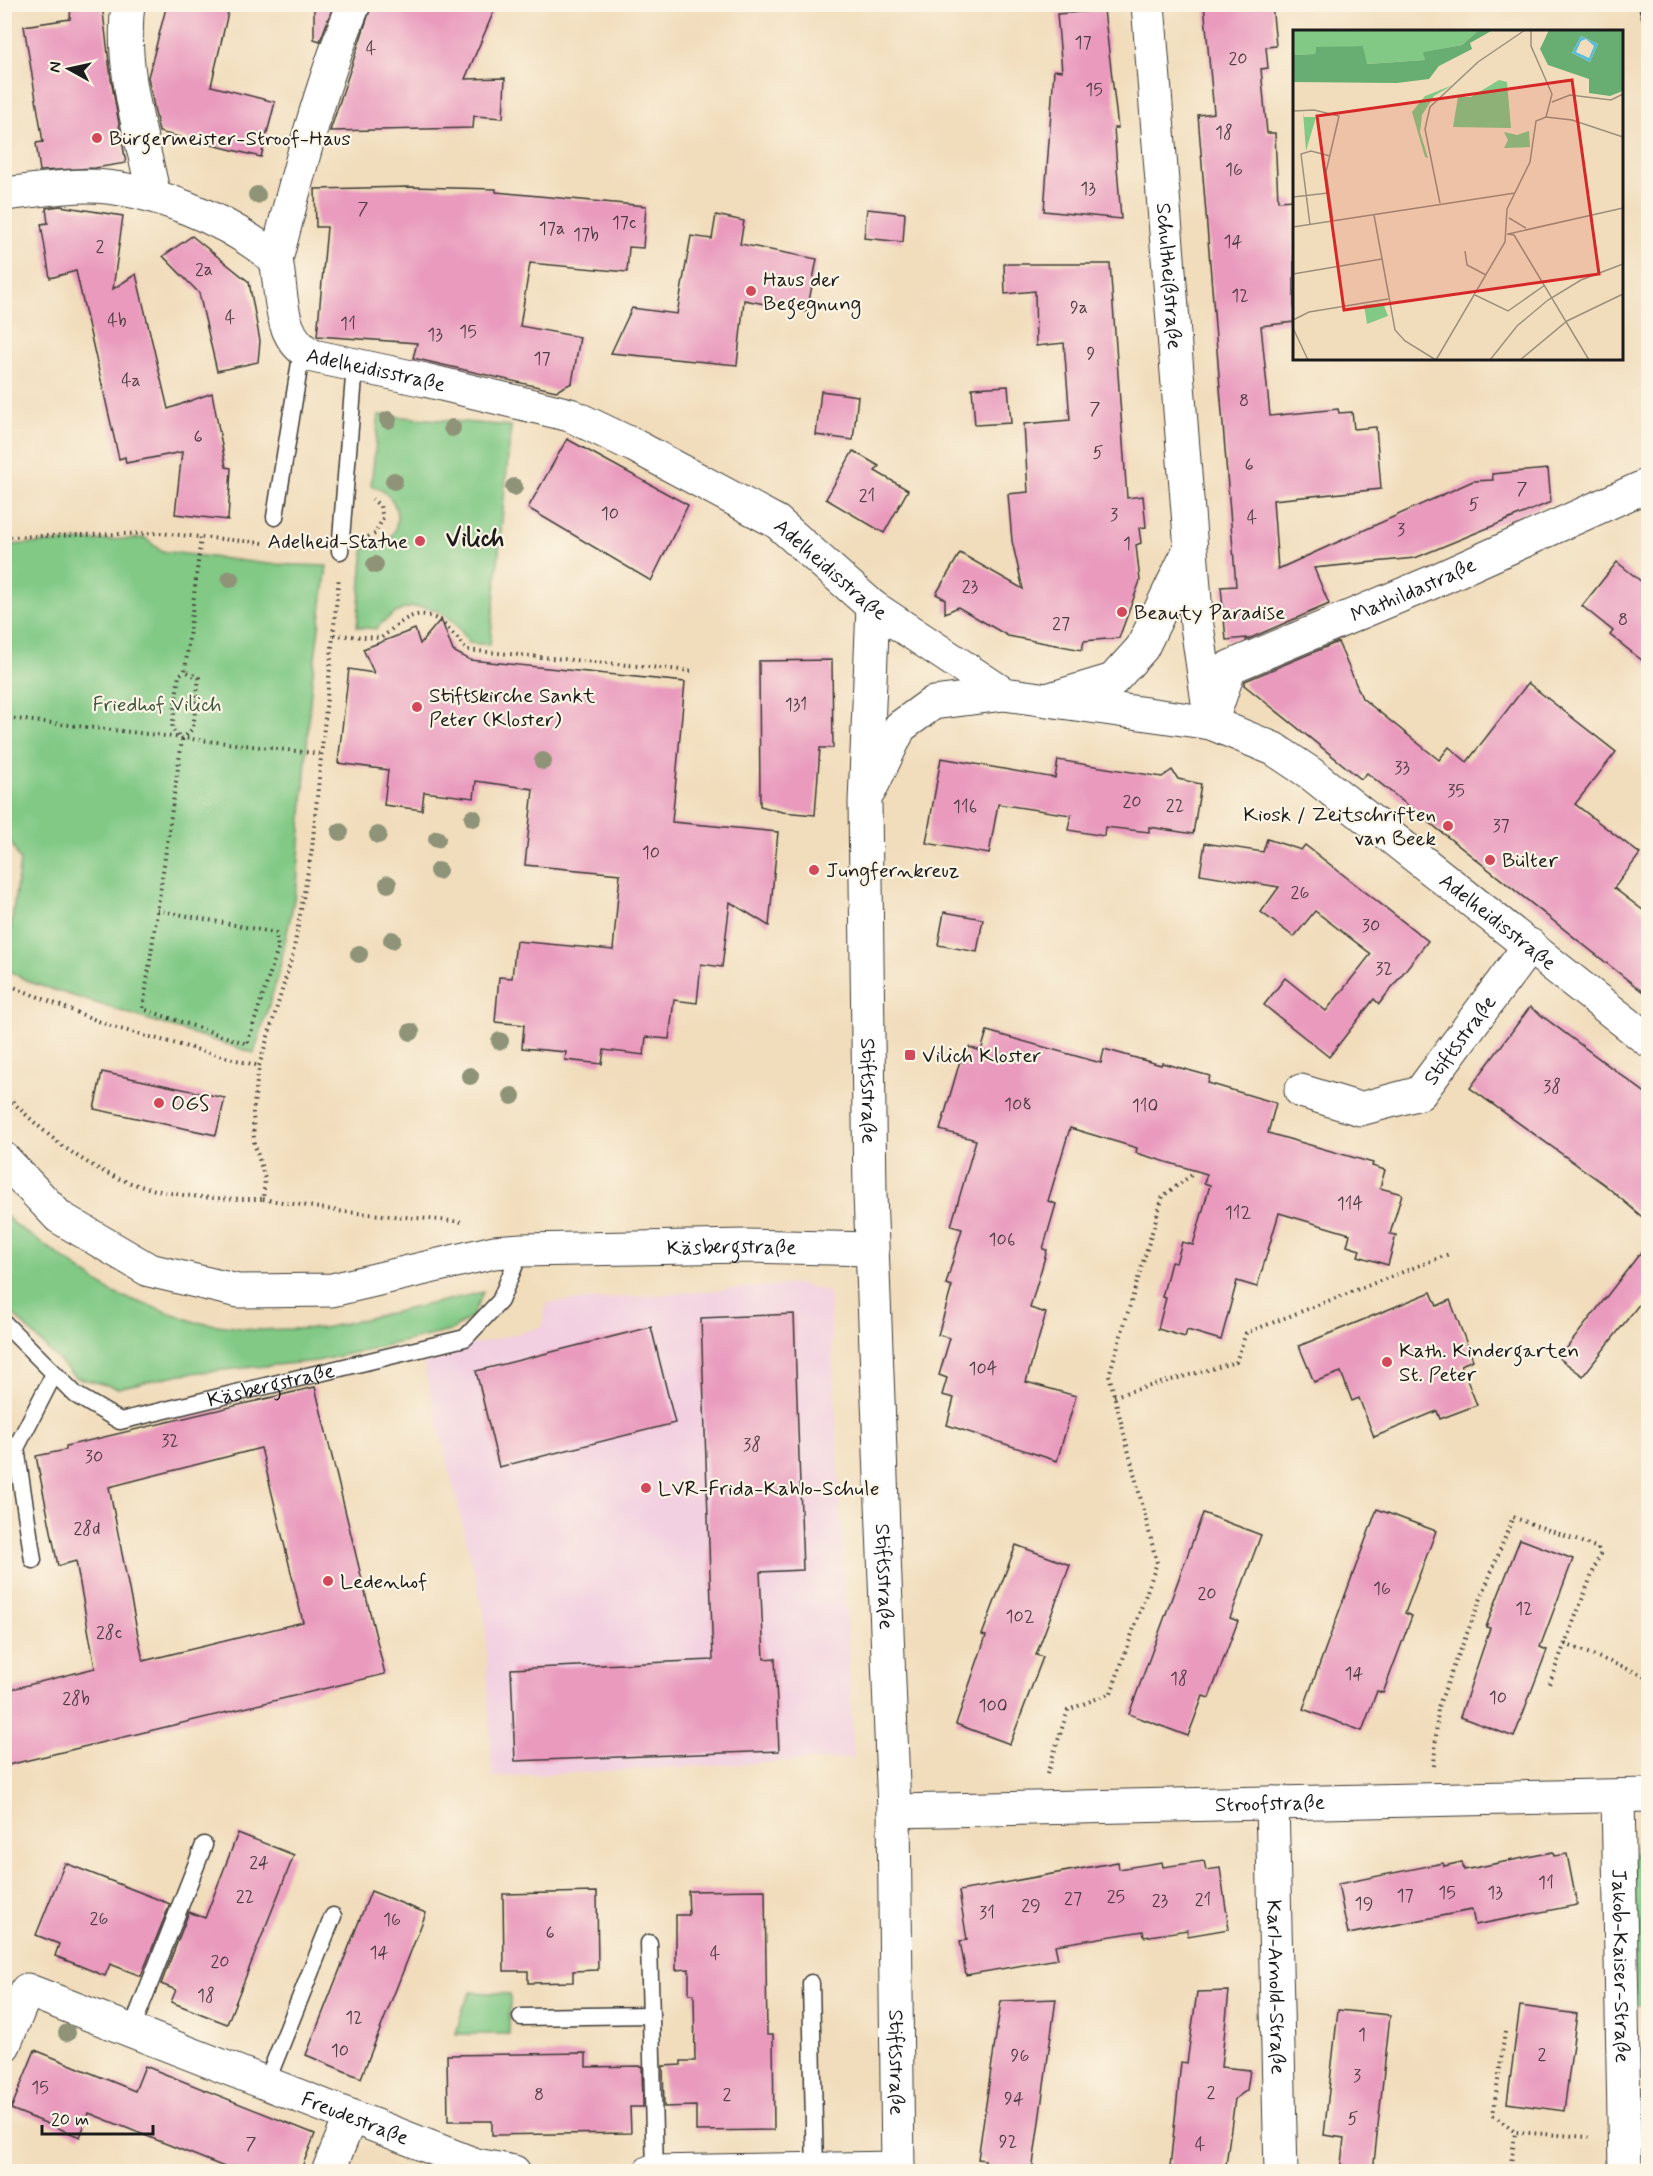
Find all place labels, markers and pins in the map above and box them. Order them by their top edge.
place label: Bürgermeister-Stroof-Haus [109,125,351,155]
marker: Bürgermeister-Stroof-Haus [90,131,104,145]
place label: Haus der Begegnung [763,266,861,320]
marker: Haus der Begegnung [744,284,758,298]
place label: Adelheid-Statue [267,528,408,556]
marker: Adelheid-Statue [413,534,427,548]
place label: Beauty Paradise [1134,599,1285,627]
marker: Beauty Paradise [1115,605,1129,619]
place label: Stiftskirche Sankt Peter (Kloster) [429,682,596,734]
marker: Stiftskirche Sankt Peter (Kloster) [410,700,424,714]
place label: Kiosk / Zeitschriften van Beek [1243,801,1436,853]
marker: Kiosk / Zeitschriften van Beek [1441,819,1455,833]
place label: Bülter [1502,847,1558,875]
marker: Bülter [1483,853,1497,867]
place label: Jungfernkreuz [826,857,960,886]
marker: Jungfernkreuz [807,863,821,877]
place label: Vilich Kloster [922,1042,1042,1070]
marker: Vilich Kloster [903,1048,917,1062]
place label: OGS [171,1090,210,1118]
marker: OGS [152,1096,166,1110]
place label: Kath. Kindergarten St. Peter [1399,1337,1579,1389]
marker: Kath. Kindergarten St. Peter [1380,1355,1394,1369]
place label: LVR-Frida-Kahlo-Schule [658,1475,880,1503]
marker: LVR-Frida-Kahlo-Schule [639,1481,653,1495]
place label: Ledenhof [340,1568,427,1596]
marker: Ledenhof [321,1574,335,1588]

